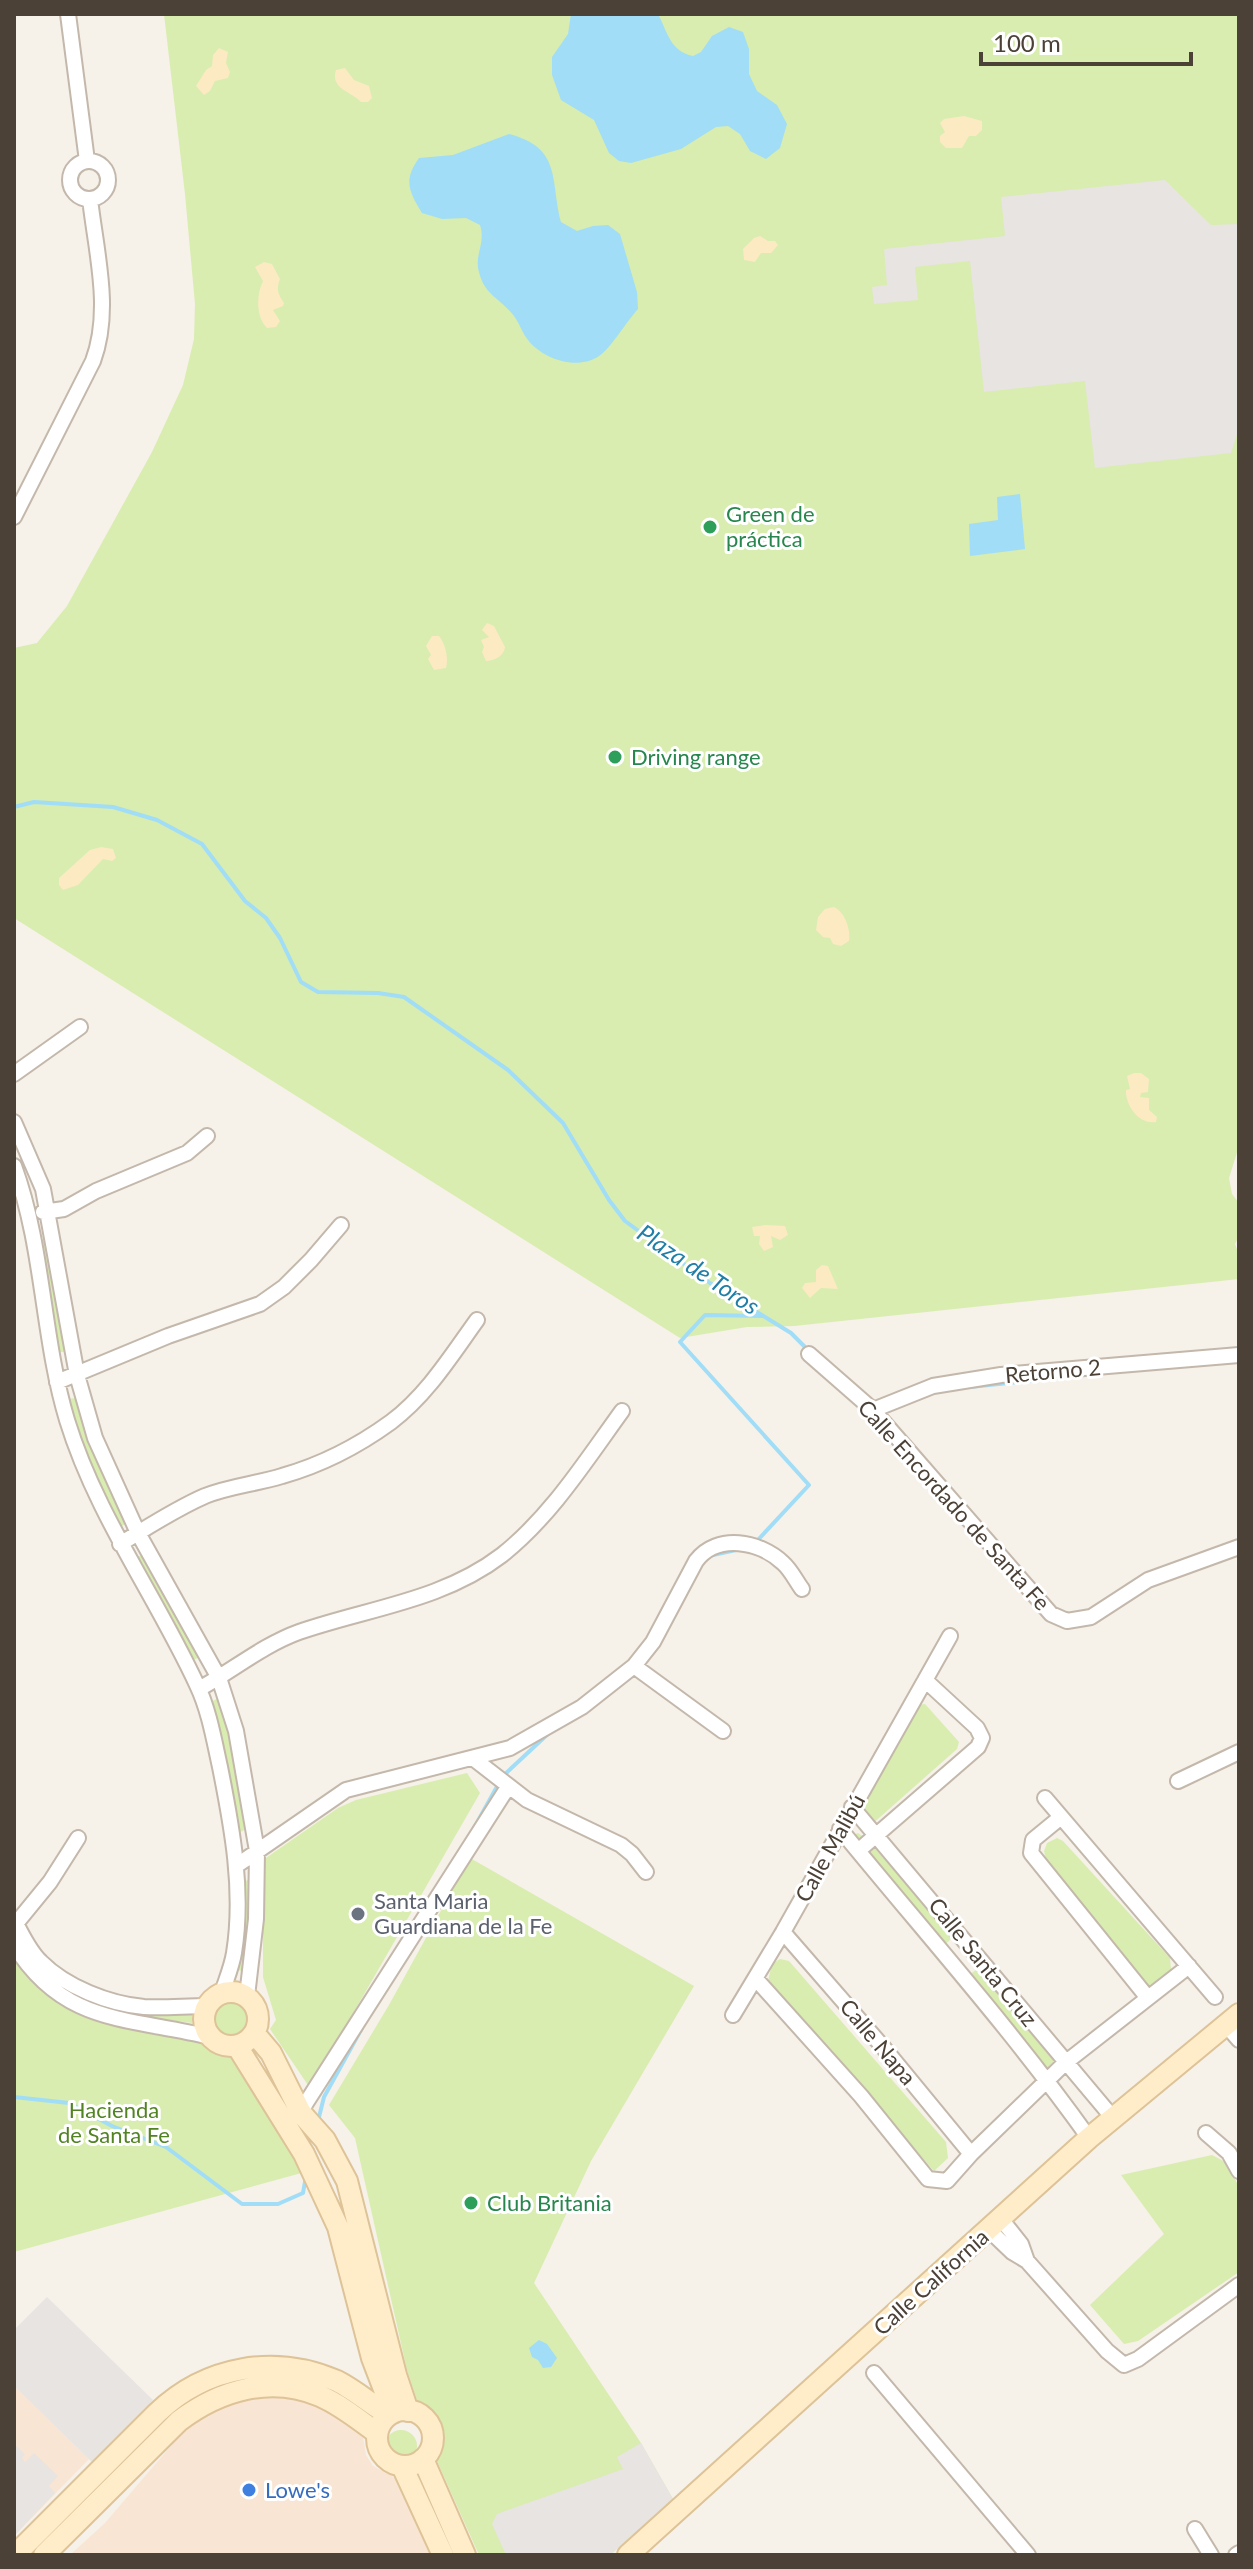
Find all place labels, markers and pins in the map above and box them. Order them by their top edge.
place label: Green de práctica [726,500,815,552]
marker: Green de práctica [701,518,719,536]
place label: Driving range [631,743,761,770]
marker: Driving range [606,748,624,766]
place label: Santa Maria Guardiana de la Fe [374,1887,552,1939]
marker: Santa Maria Guardiana de la Fe [349,1905,367,1923]
place label: Club Britania [487,2189,612,2216]
marker: Club Britania [462,2194,480,2212]
place label: Lowe's [265,2476,330,2503]
marker: Lowe's [240,2481,258,2499]

